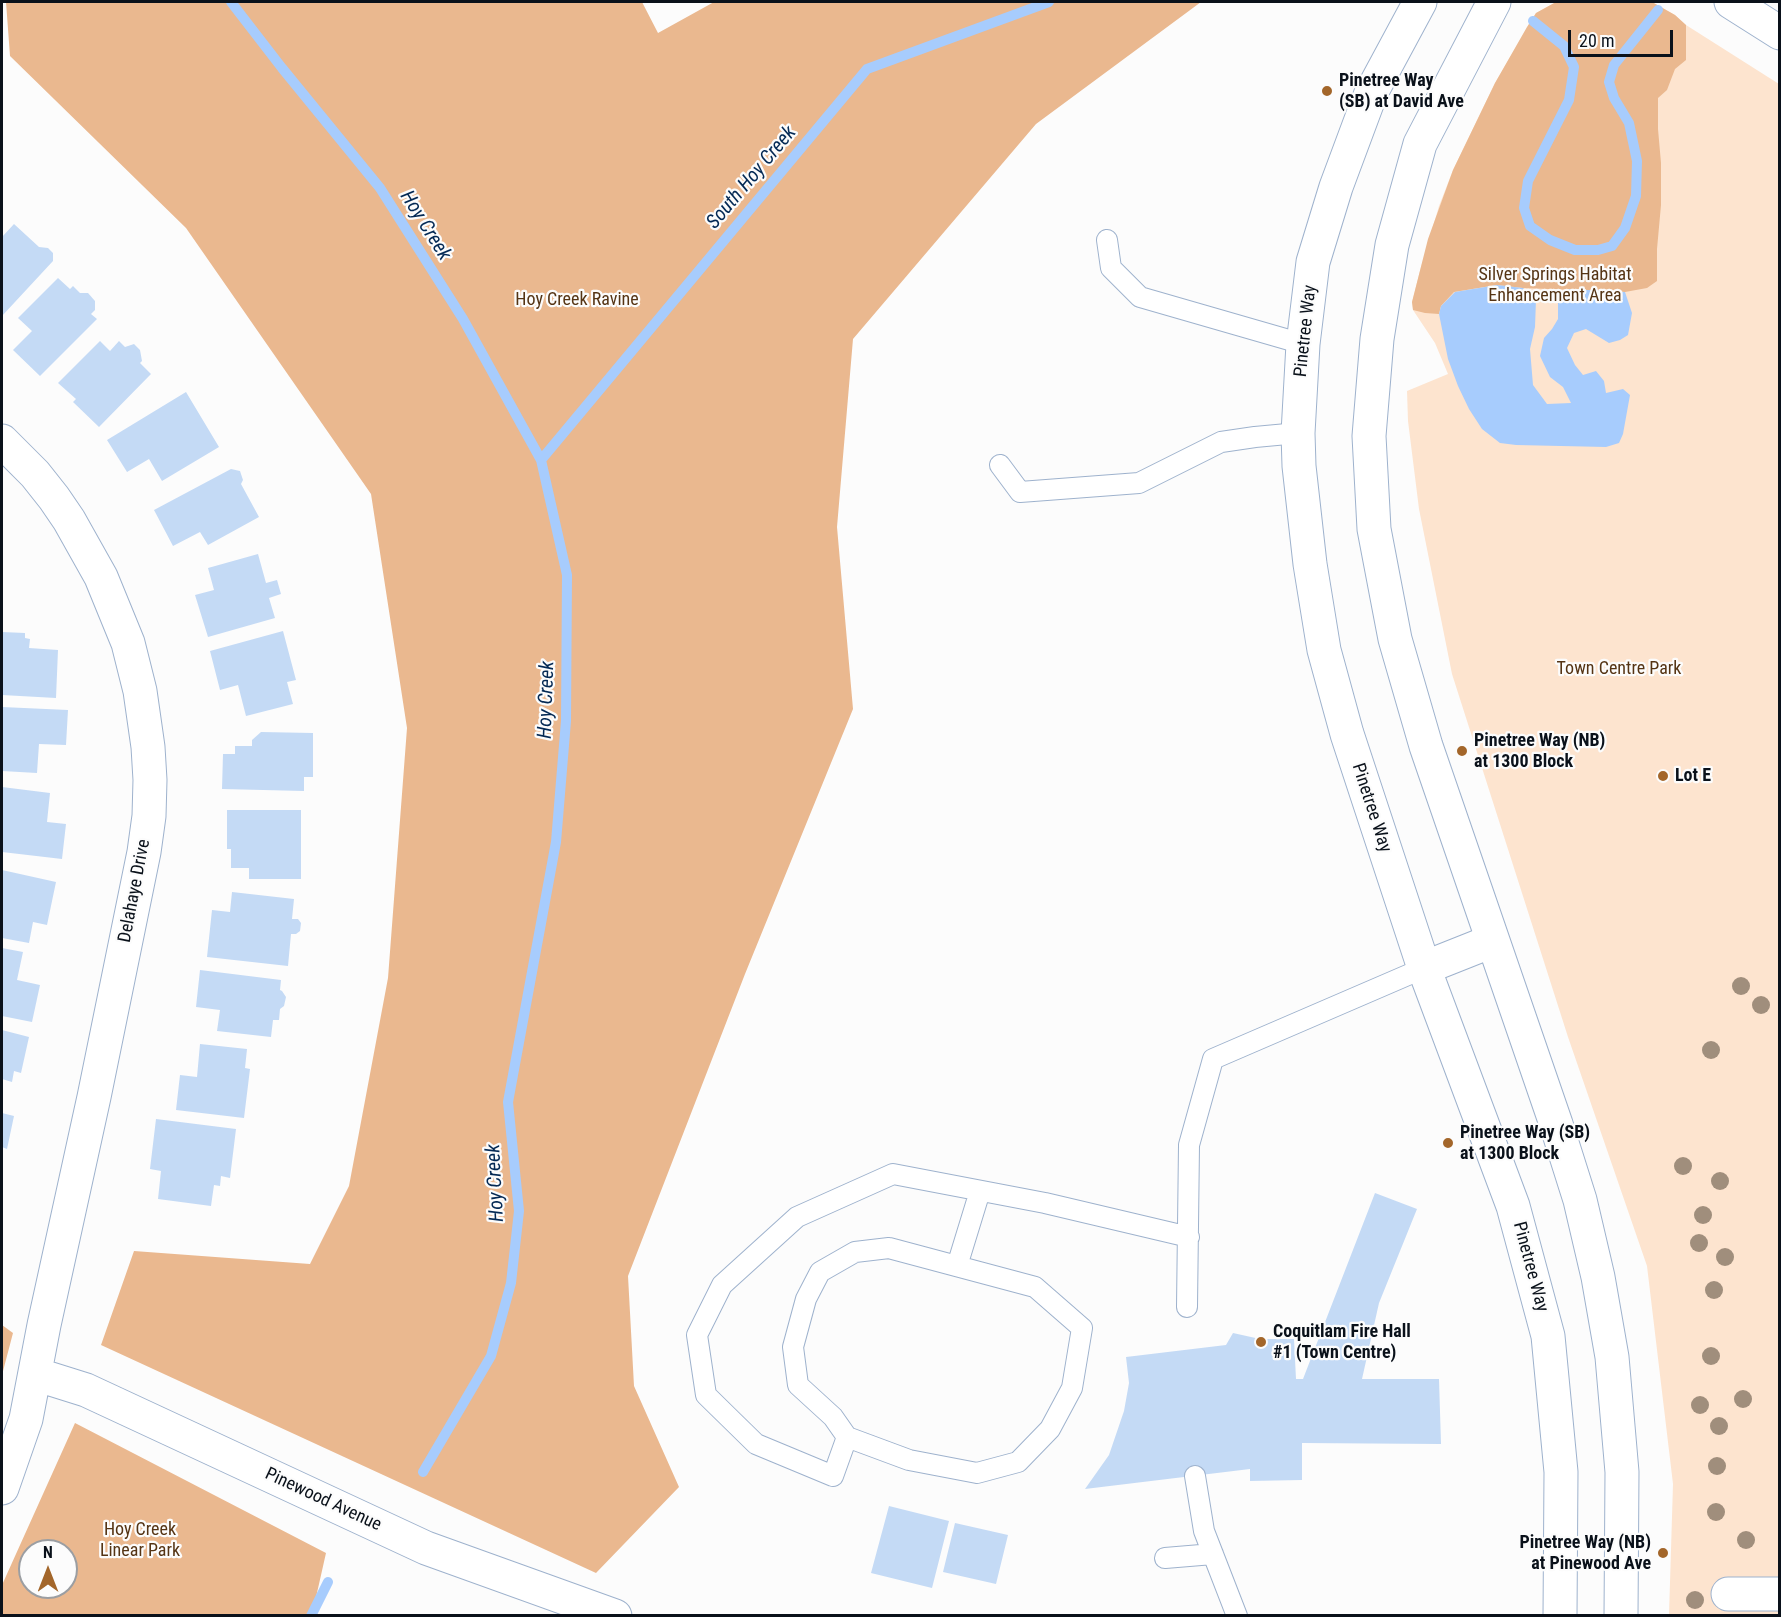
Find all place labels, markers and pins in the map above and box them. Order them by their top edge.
place label: Pinetree Way (SB) at David Ave [1339,70,1464,112]
marker: Pinetree Way (SB) at David Ave [1320,84,1334,98]
place label: Pinetree Way (NB) at 1300 Block [1474,730,1605,772]
marker: Pinetree Way (NB) at 1300 Block [1455,744,1469,758]
place label: Lot E [1675,765,1711,787]
marker: Lot E [1656,769,1670,783]
place label: Pinetree Way (SB) at 1300 Block [1460,1122,1590,1164]
marker: Pinetree Way (SB) at 1300 Block [1441,1136,1455,1150]
place label: Coquitlam Fire Hall #1 (Town Centre) [1273,1321,1411,1364]
marker: Coquitlam Fire Hall #1 (Town Centre) [1254,1335,1268,1349]
place label: Pinetree Way (NB) at Pinewood Ave [1520,1532,1651,1574]
marker: Pinetree Way (NB) at Pinewood Ave [1656,1546,1670,1560]

